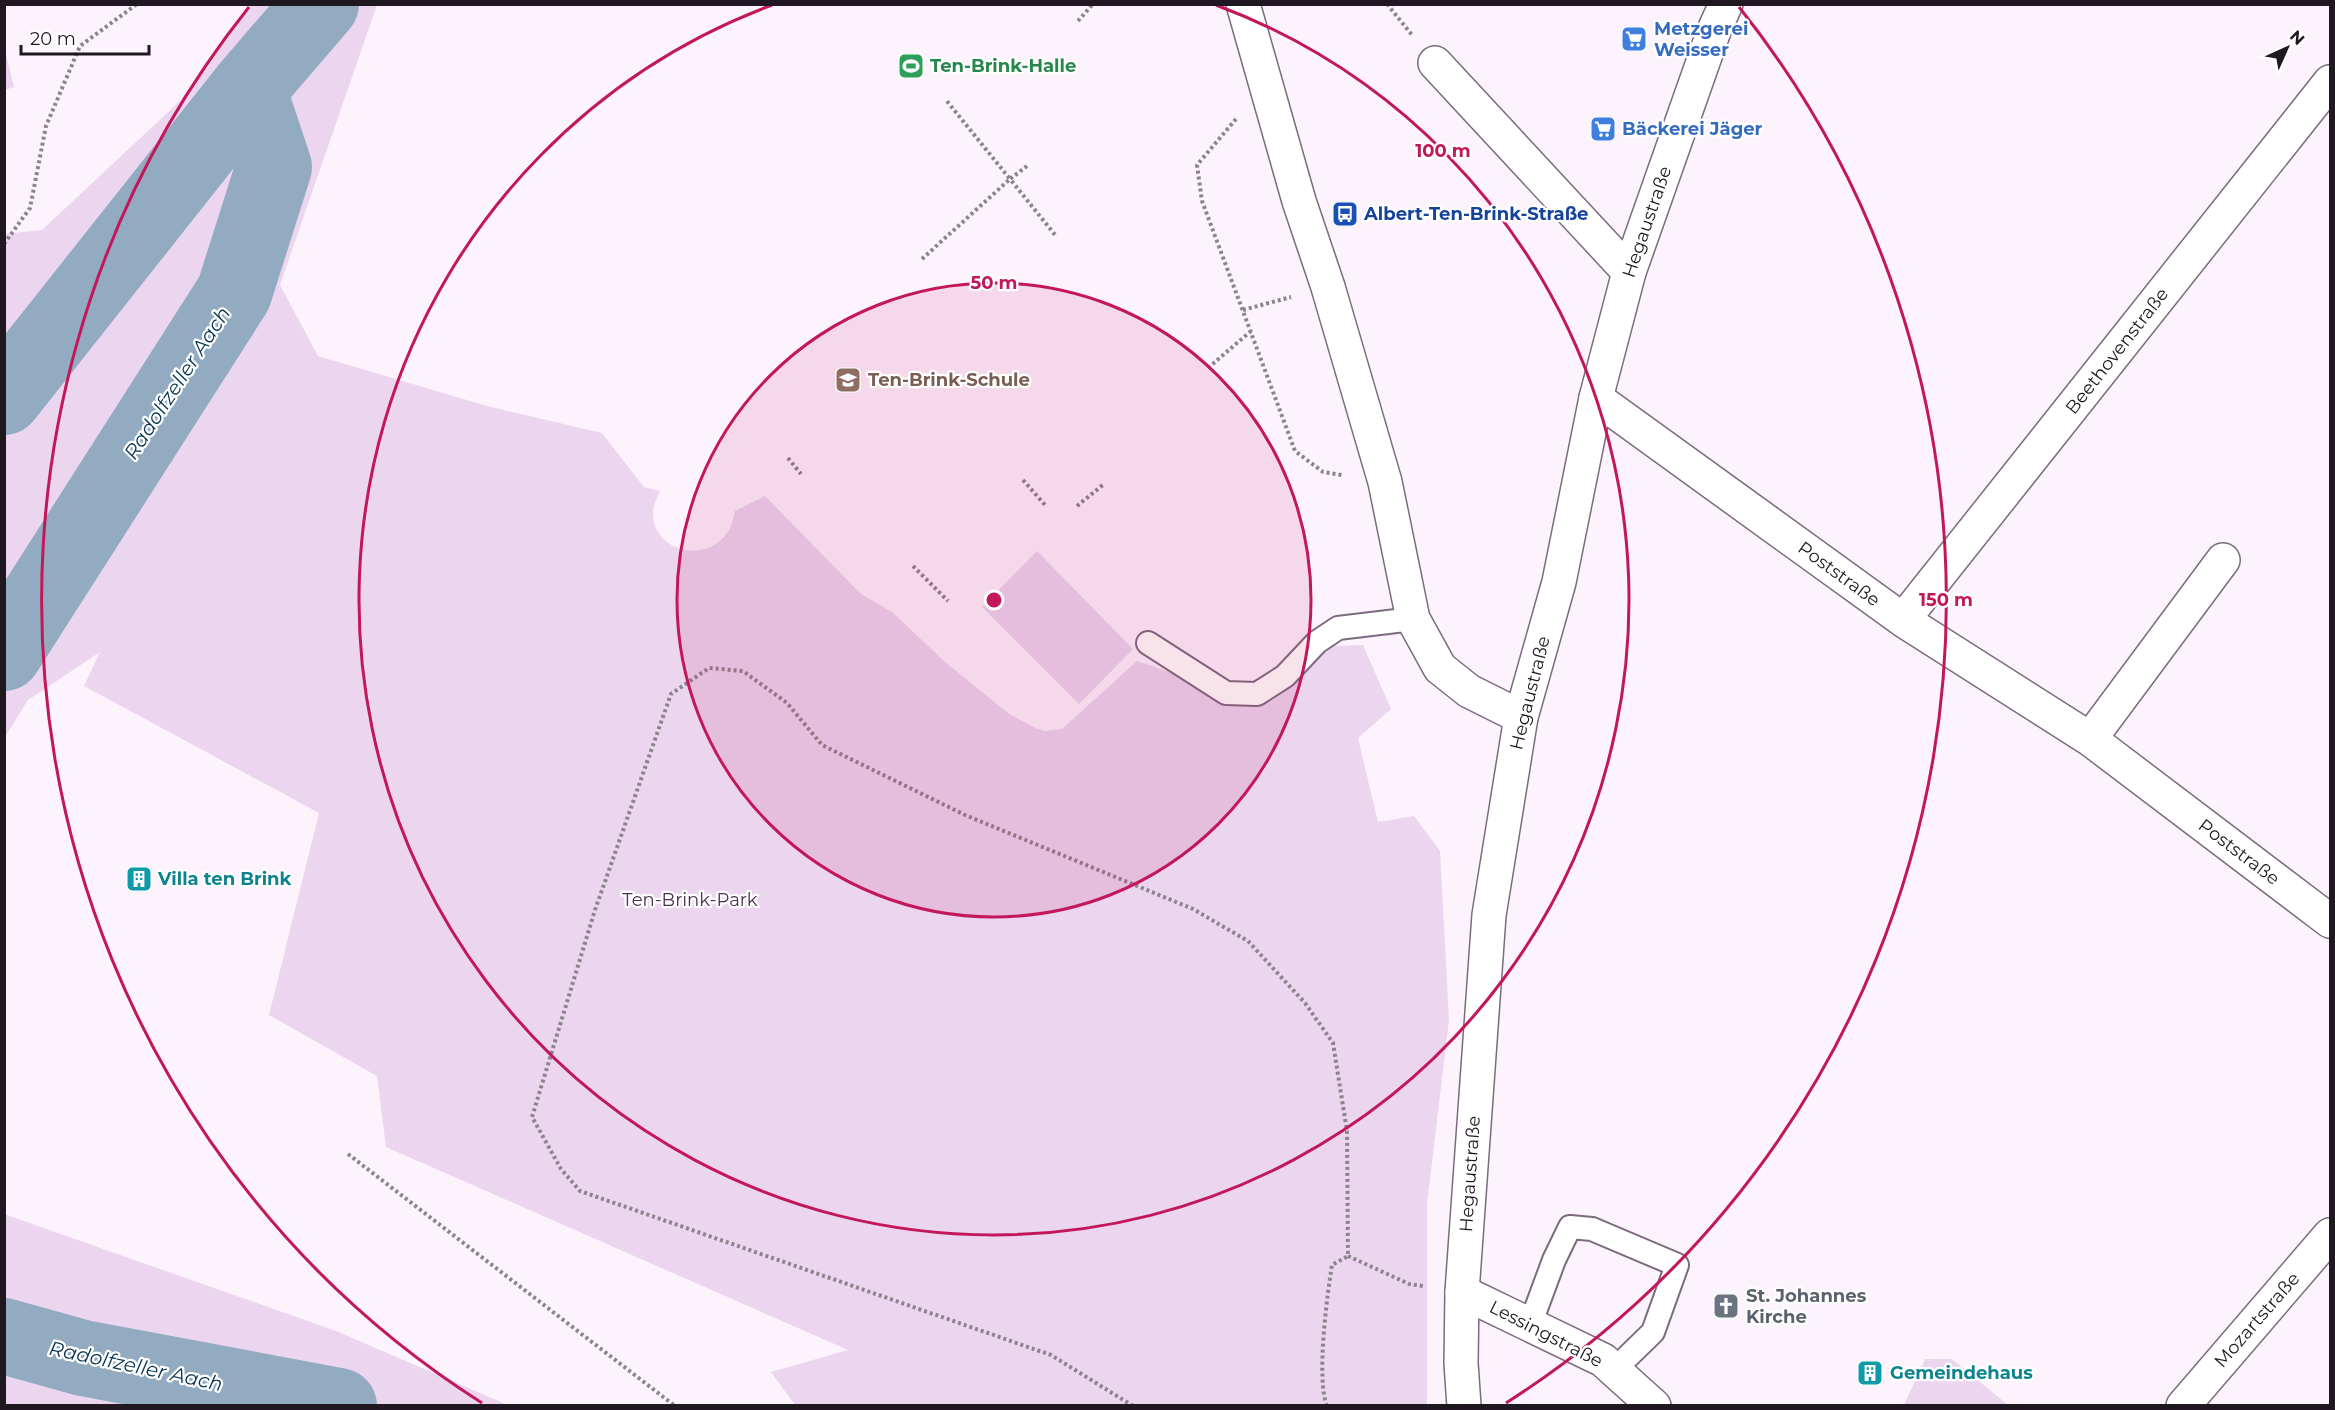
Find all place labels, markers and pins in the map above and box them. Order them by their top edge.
place label: Metzgerei Weisser [1654,18,1748,61]
supermarket icon: Metzgerei Weisser [1619,24,1649,54]
sports icon: Ten-Brink-Halle [896,51,926,81]
place label: Ten-Brink-Halle [930,55,1076,77]
supermarket icon: Bäckerei Jäger [1588,114,1618,144]
place label: Bäckerei Jäger [1622,118,1763,140]
bus stop icon: Albert-Ten-Brink-Straße [1330,199,1360,229]
place label: Albert-Ten-Brink-Straße [1363,203,1588,225]
school or university icon: Ten-Brink-Schule [833,365,863,395]
place label: Ten-Brink-Schule [868,369,1030,391]
centre of rings [984,590,1004,610]
building icon: Villa ten Brink [124,864,154,894]
place label: Villa ten Brink [157,868,292,890]
place label: St. Johannes Kirche [1746,1285,1867,1328]
church icon: St. Johannes Kirche [1711,1291,1741,1321]
building icon: Gemeindehaus [1855,1358,1885,1388]
place label: Gemeindehaus [1890,1362,2033,1384]

